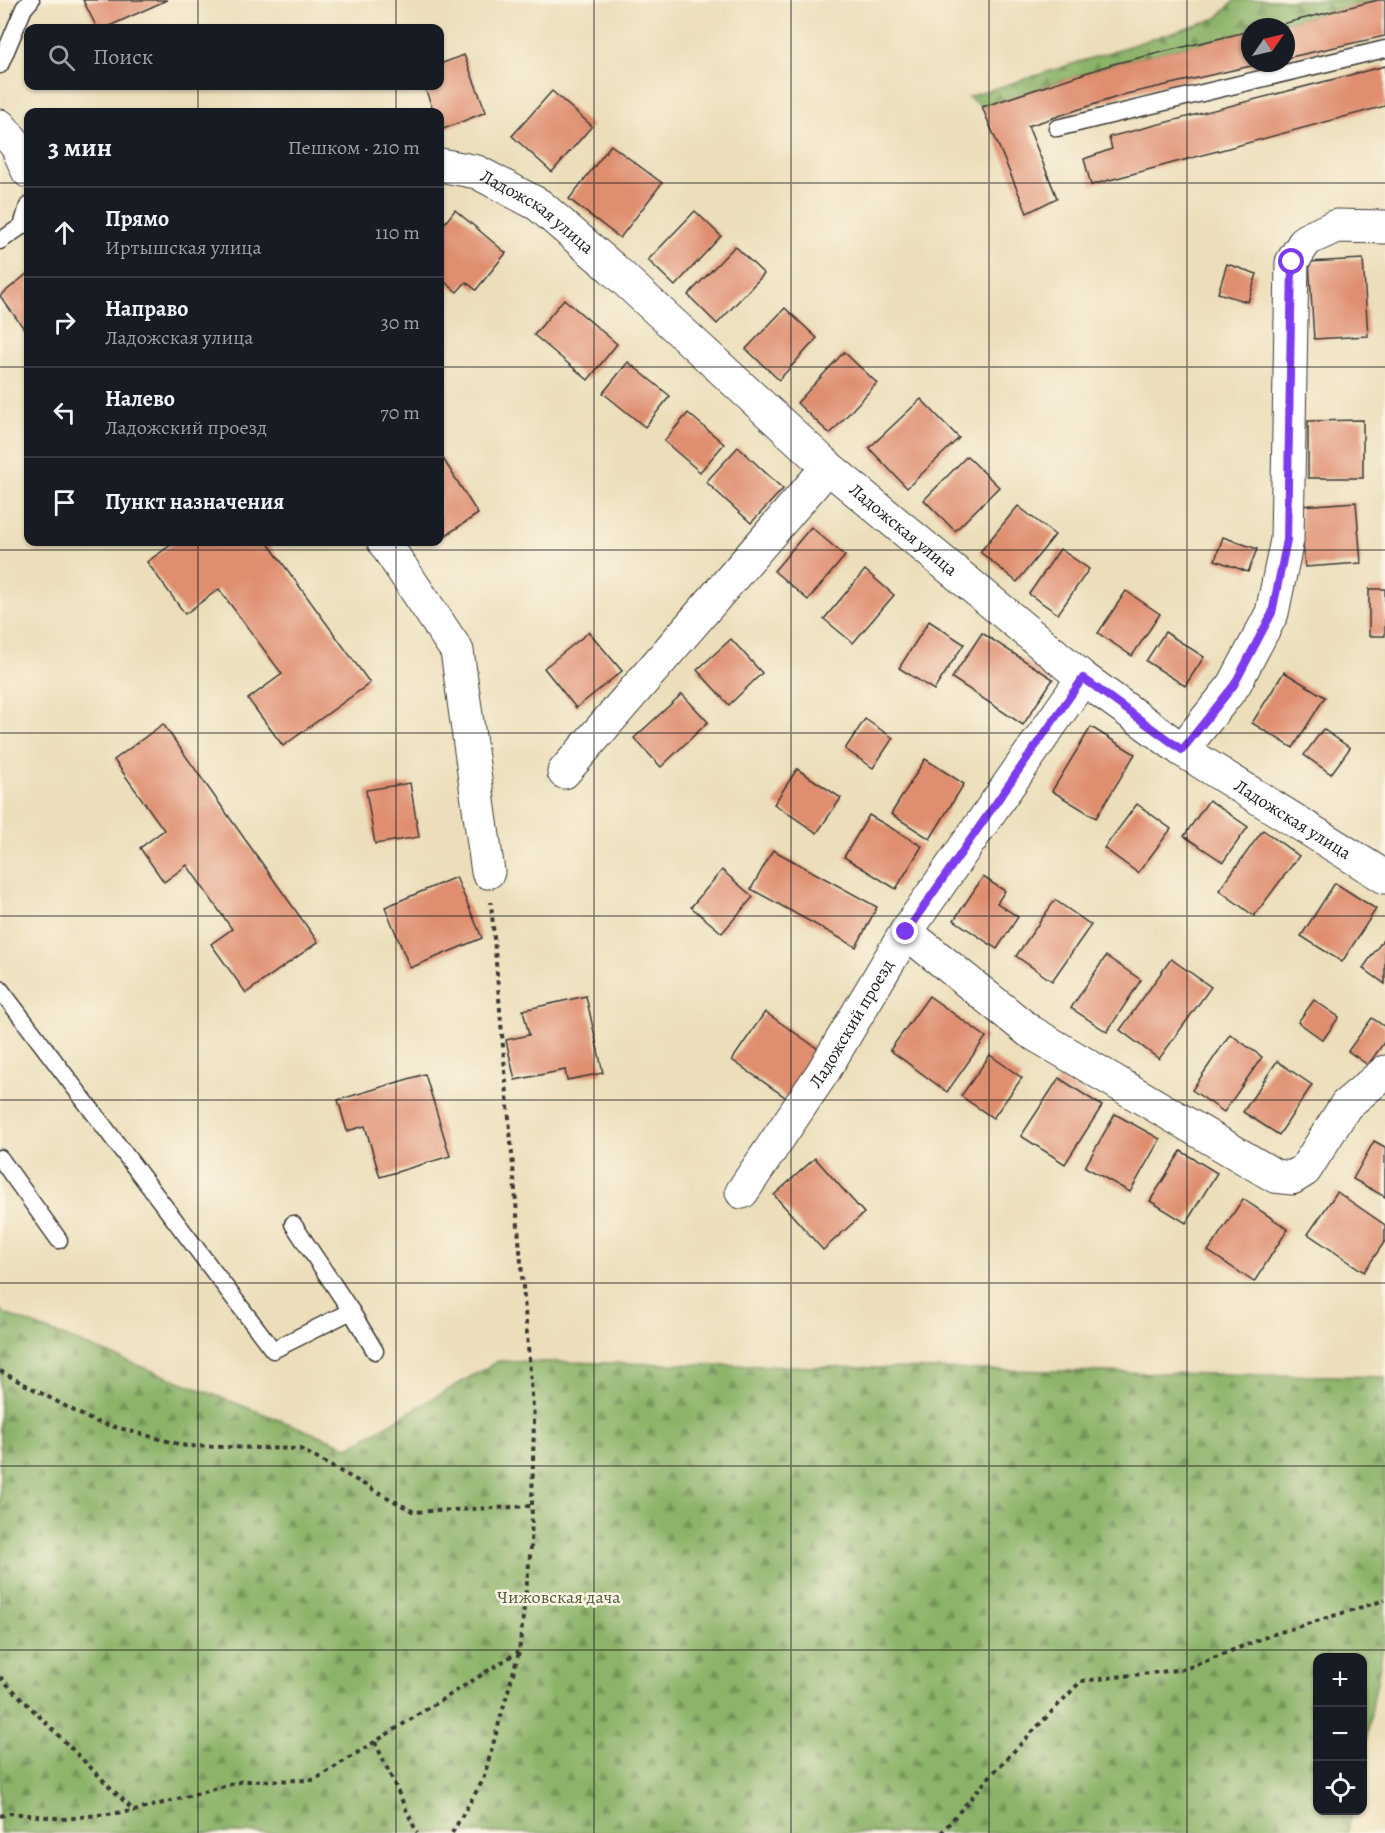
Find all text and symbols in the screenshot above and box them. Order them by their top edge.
north arrow [1241,18,1295,72]
search box [24,24,444,90]
icon: search [45,41,78,74]
text: Поиск [93,42,153,72]
text: 3 мин [48,130,112,165]
text: Пешком · 210 m [288,134,420,161]
street label: Ладожская улица [476,164,600,260]
text: Прямо [105,204,169,234]
icon: ahead [48,216,81,249]
text: 110 m [375,219,420,246]
text: Иртышская улица [105,234,262,261]
route start [1278,248,1304,274]
text: Направо [105,294,188,324]
icon: right [48,306,81,339]
text: 30 m [380,309,420,336]
text: Ладожская улица [105,324,254,351]
text: Налево [105,384,175,414]
icon: left [48,396,81,429]
text: 70 m [380,399,420,426]
text: Ладожский проезд [105,414,267,441]
street label: Ладожская улица [844,478,963,582]
icon: arrive [48,486,81,519]
text: Пункт назначения [105,487,284,517]
street label: Ладожская улица [1230,774,1356,865]
route end [892,918,918,944]
street label: Ладожский проезд [804,955,899,1093]
park label: Чижовская дача [497,1585,621,1609]
map controls [1313,1653,1367,1815]
button: + [1313,1653,1367,1707]
button: − [1313,1707,1367,1761]
button: locate [1313,1761,1367,1815]

